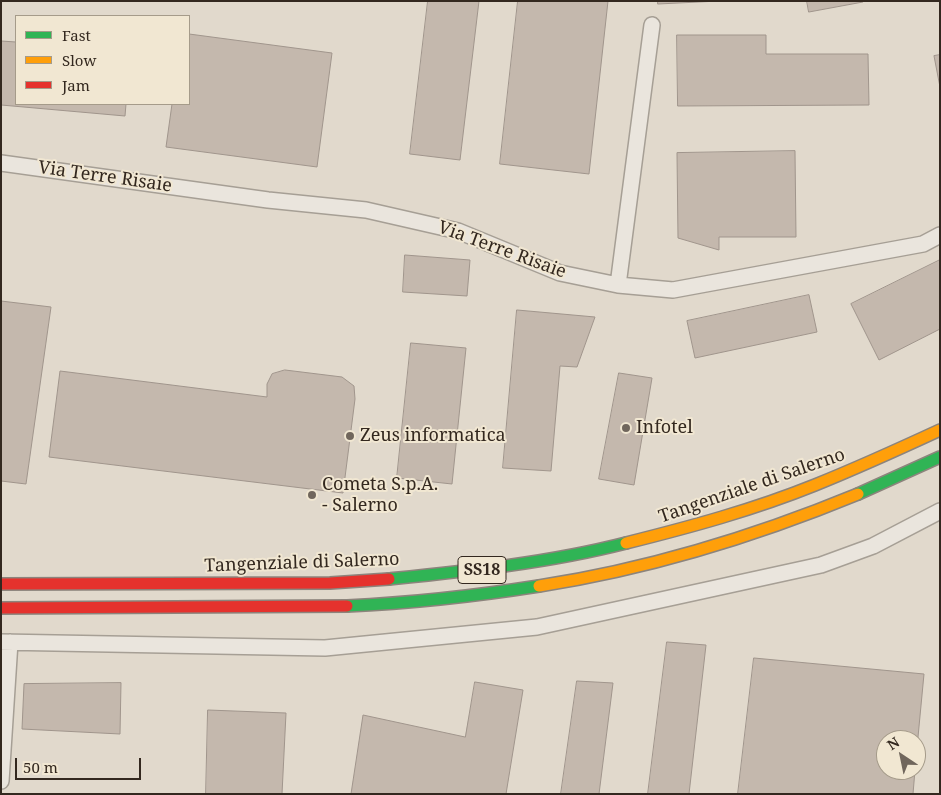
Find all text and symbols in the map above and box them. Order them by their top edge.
legend [15,15,190,105]
text: Fast [62,25,91,45]
text: Slow [62,50,96,70]
text: Jam [62,75,90,95]
street label: Via Terre Risaie [37,157,173,197]
street label: Via Terre Risaie [435,217,569,283]
place label: Infotel [636,417,693,439]
marker: Infotel [620,422,632,434]
place label: Zeus informatica [360,425,506,447]
marker: Zeus informatica [344,430,356,442]
street label: Tangenziale di Salerno [656,444,848,528]
place label: Cometa S.p.A. - Salerno [322,474,438,516]
marker: Cometa S.p.A. - Salerno [306,489,318,501]
street label: Tangenziale di Salerno [204,549,400,577]
road number: SS18 [458,556,506,584]
north arrow [876,730,926,780]
text: N [883,732,903,754]
scale bar [18,748,144,780]
text: 50 m [23,757,58,777]

